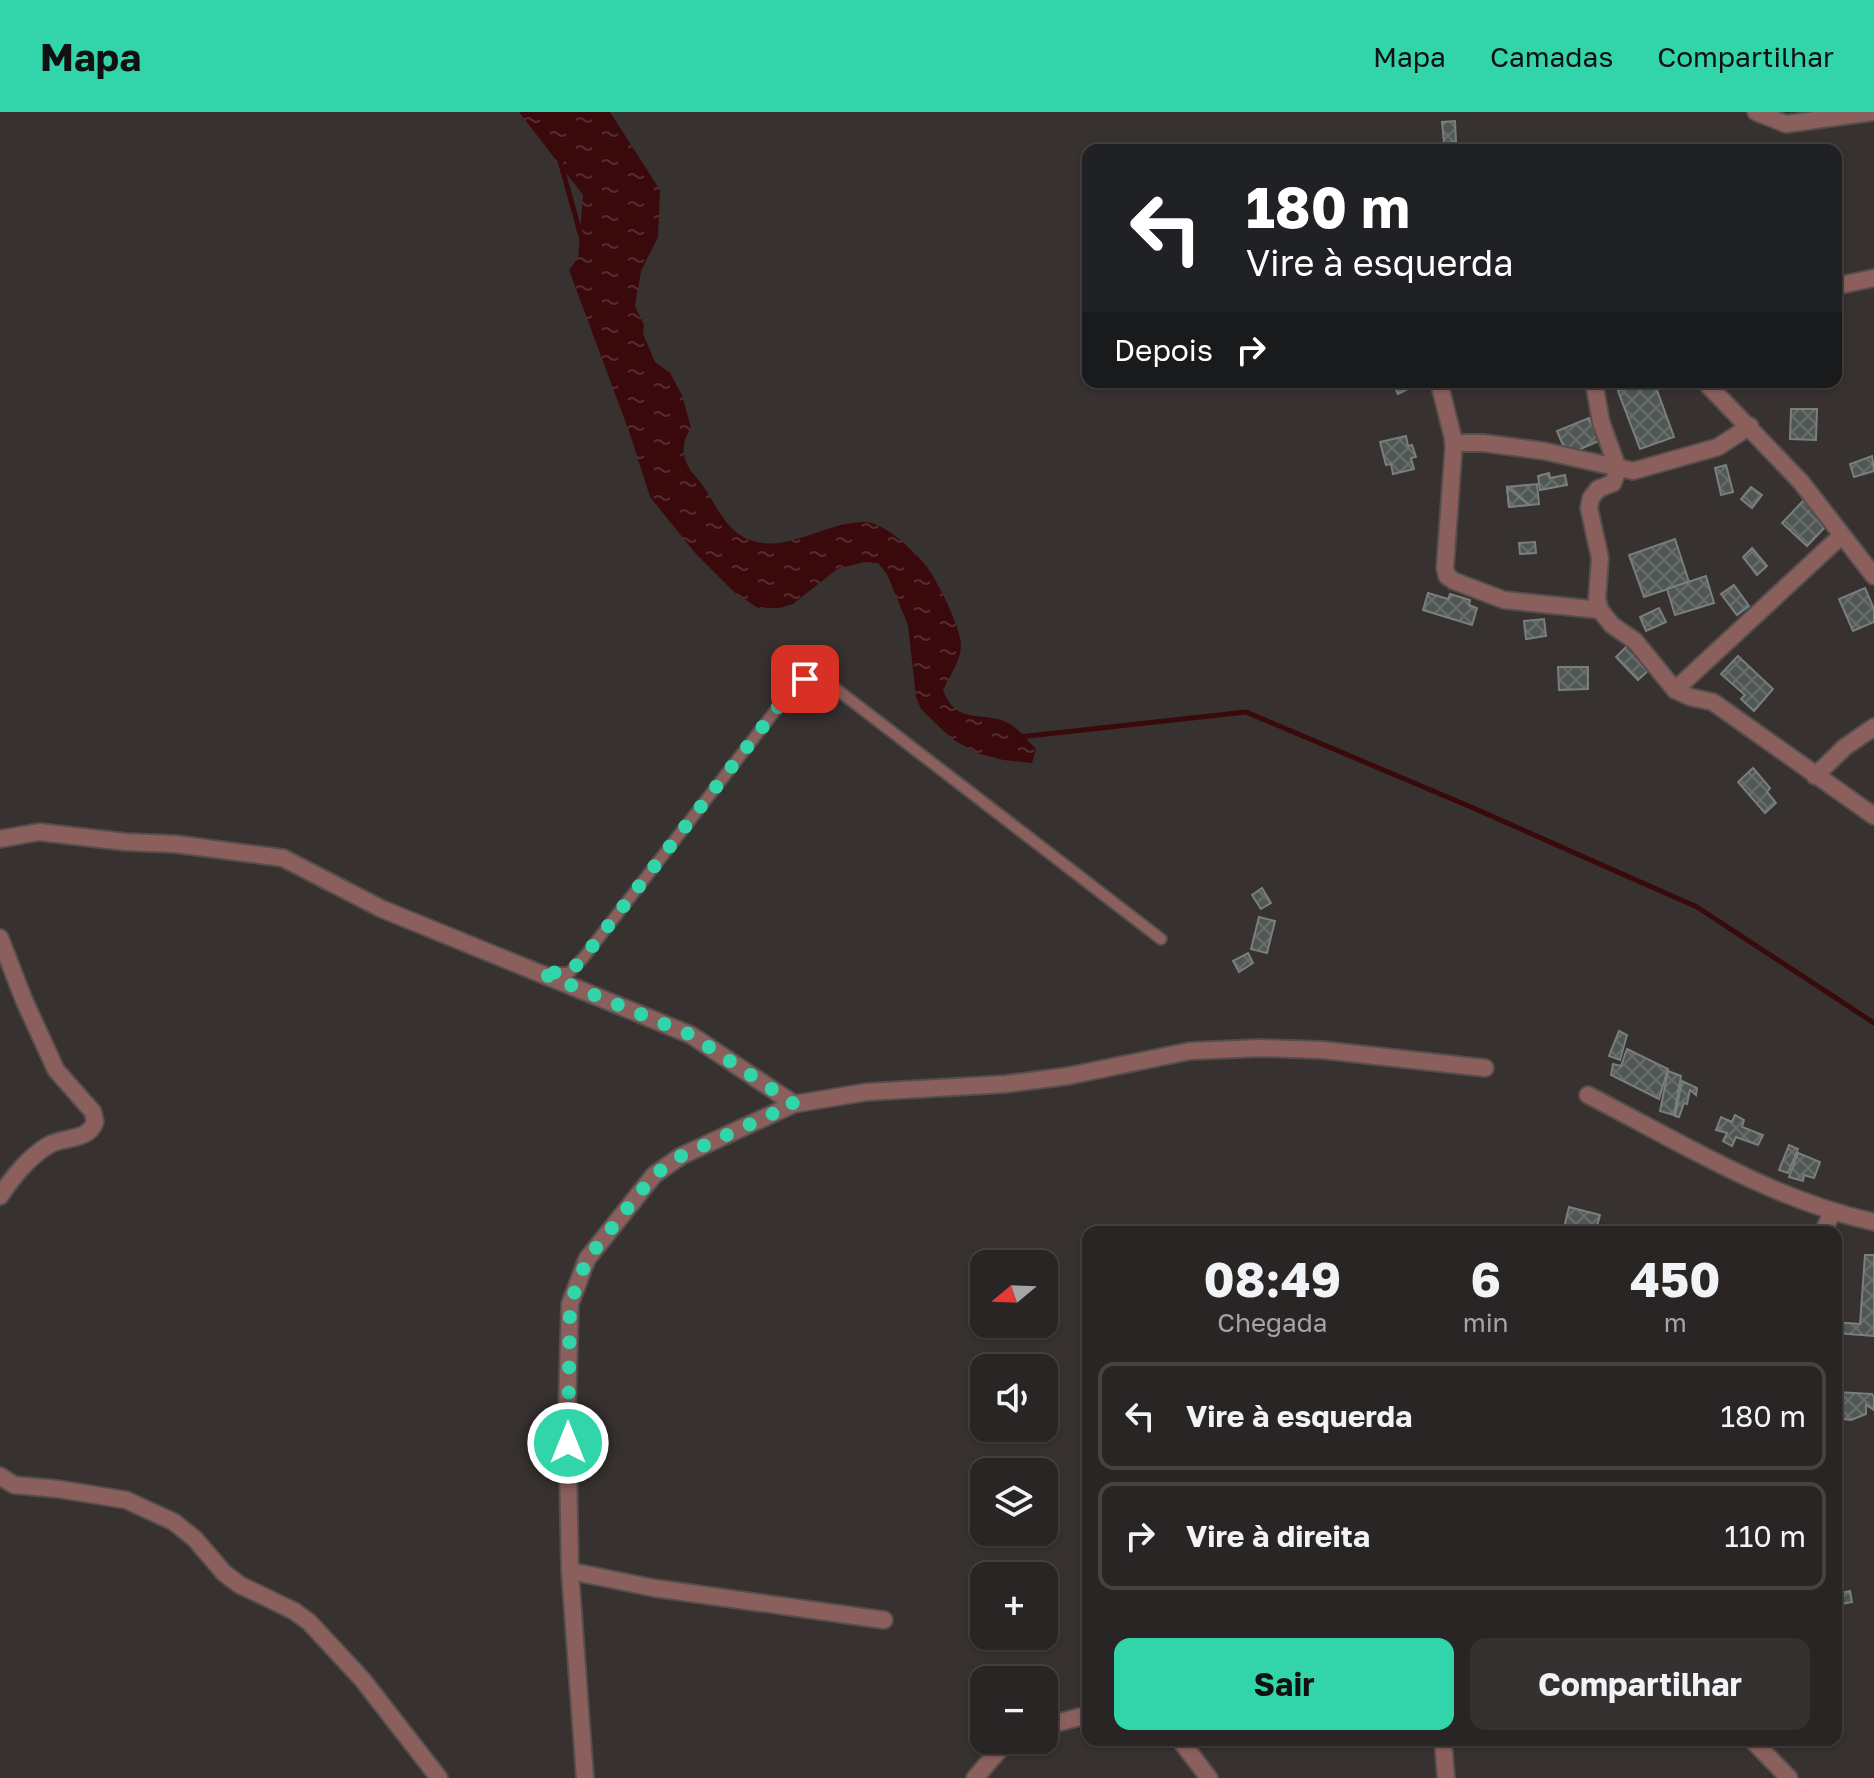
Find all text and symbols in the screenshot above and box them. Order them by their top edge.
text: Mapa [40,34,141,79]
text: Mapa [1373,40,1446,73]
text: Camadas [1490,40,1613,73]
text: Compartilhar [1657,40,1834,73]
text: 180 m [1246,173,1410,240]
icon: left [1114,176,1218,280]
text: Vire à esquerda [1246,241,1514,284]
icon: right [1229,328,1273,372]
text: Depois [1114,332,1213,368]
pin [771,645,839,713]
icon: arrive [783,657,827,701]
north arrow [970,1250,1058,1338]
map controls [970,1250,1058,1754]
text: 08:49 [1203,1250,1341,1308]
text: 6 [1470,1250,1501,1308]
text: 450 [1630,1250,1721,1308]
text: Chegada [1217,1307,1327,1338]
text: min [1463,1307,1509,1338]
text: m [1664,1307,1687,1338]
button: sound [970,1354,1058,1442]
icon: left [1118,1394,1162,1438]
text: Vire à esquerda [1186,1398,1412,1434]
text: 180 m [1721,1398,1806,1434]
position arrow [526,1401,610,1485]
button: layers [970,1458,1058,1546]
icon: right [1118,1514,1162,1558]
text: Vire à direita [1186,1518,1370,1554]
text: 110 m [1724,1518,1806,1554]
button: + [970,1562,1058,1650]
button: Sair [1114,1638,1454,1730]
button: Compartilhar [1470,1638,1810,1730]
button: − [970,1666,1058,1754]

